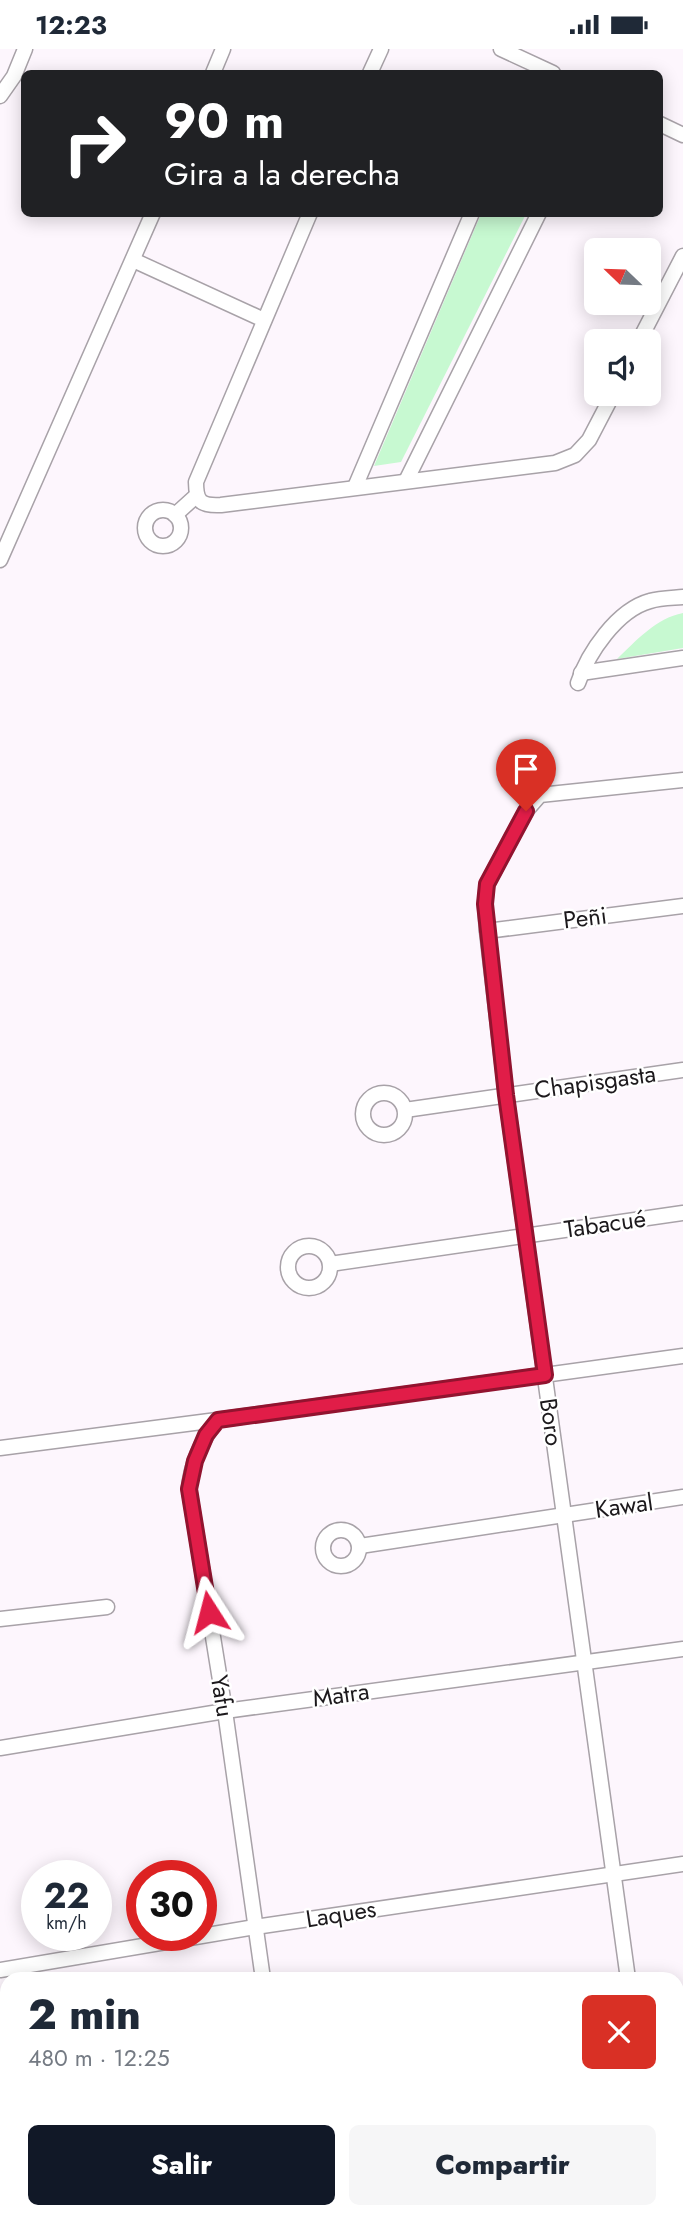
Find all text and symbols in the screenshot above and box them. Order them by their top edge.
text: 12:23 [35,6,107,44]
text: 90 m [164,86,284,156]
icon: right [49,98,140,189]
text: Gira a la derecha [164,151,400,197]
north arrow [584,238,662,315]
map controls [584,238,661,406]
button: sound [584,329,661,406]
pin [496,739,556,811]
icon: arrive [507,750,545,788]
street label: Peñi [561,897,609,938]
street label: Chapisgasta [532,1056,658,1107]
street label: Tabacué [562,1200,648,1247]
street label: Boro [531,1396,572,1448]
street label: Kawal [593,1484,655,1527]
position arrow [172,1575,246,1649]
street label: Yafu [202,1672,243,1719]
street label: Matra [311,1673,371,1716]
speed limit sign: 30 [126,1860,217,1951]
text: 22 [44,1871,89,1921]
street label: Laques [303,1891,379,1936]
text: km/h [46,1910,87,1936]
text: 2 min [28,1984,141,2045]
button: close [582,1995,656,2069]
text: 480 m · 12:25 [28,2041,170,2075]
button: Salir [28,2125,335,2205]
button: Compartir [349,2125,656,2205]

